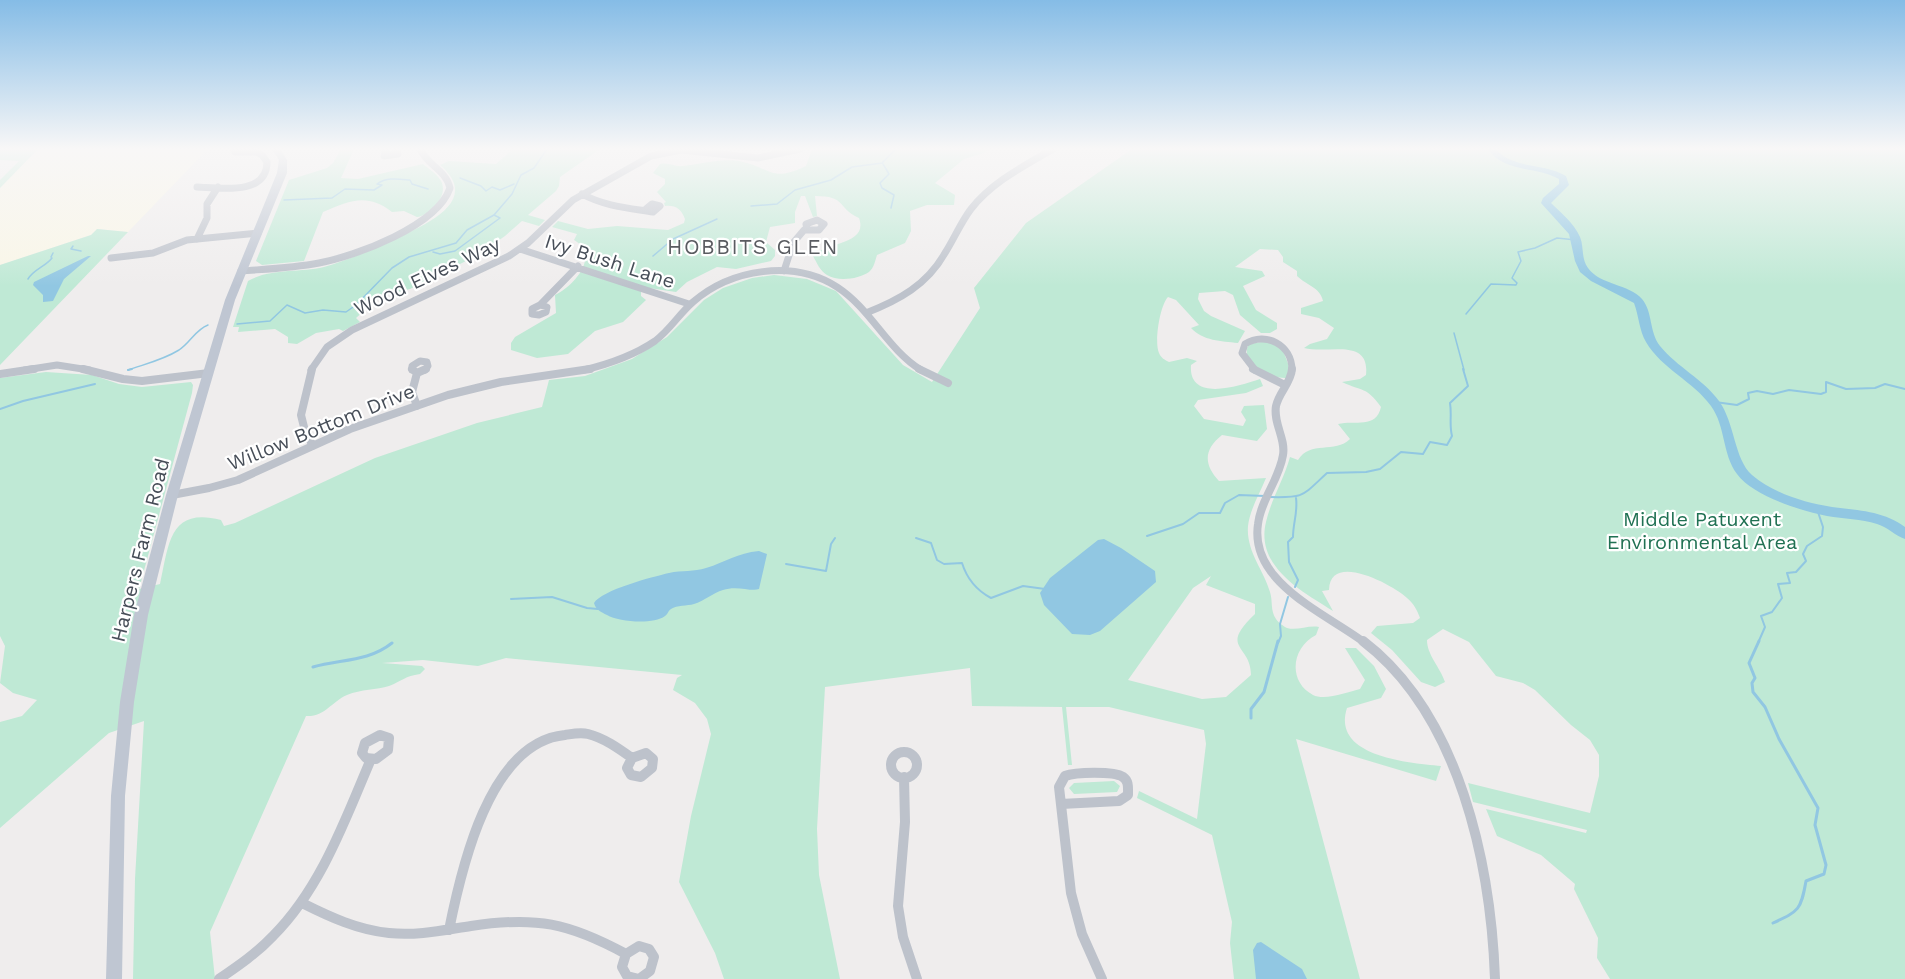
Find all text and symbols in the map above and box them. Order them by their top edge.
street label: Ivy Bush Lane [542,229,678,293]
street label: Wood Elves Way [350,231,505,320]
district label: HOBBITS GLEN [667,234,839,259]
street label: Willow Bottom Drive [224,378,418,476]
street label: Harpers Farm Road [106,456,174,644]
park label: Middle Patuxent Environmental Area [1607,507,1797,554]

